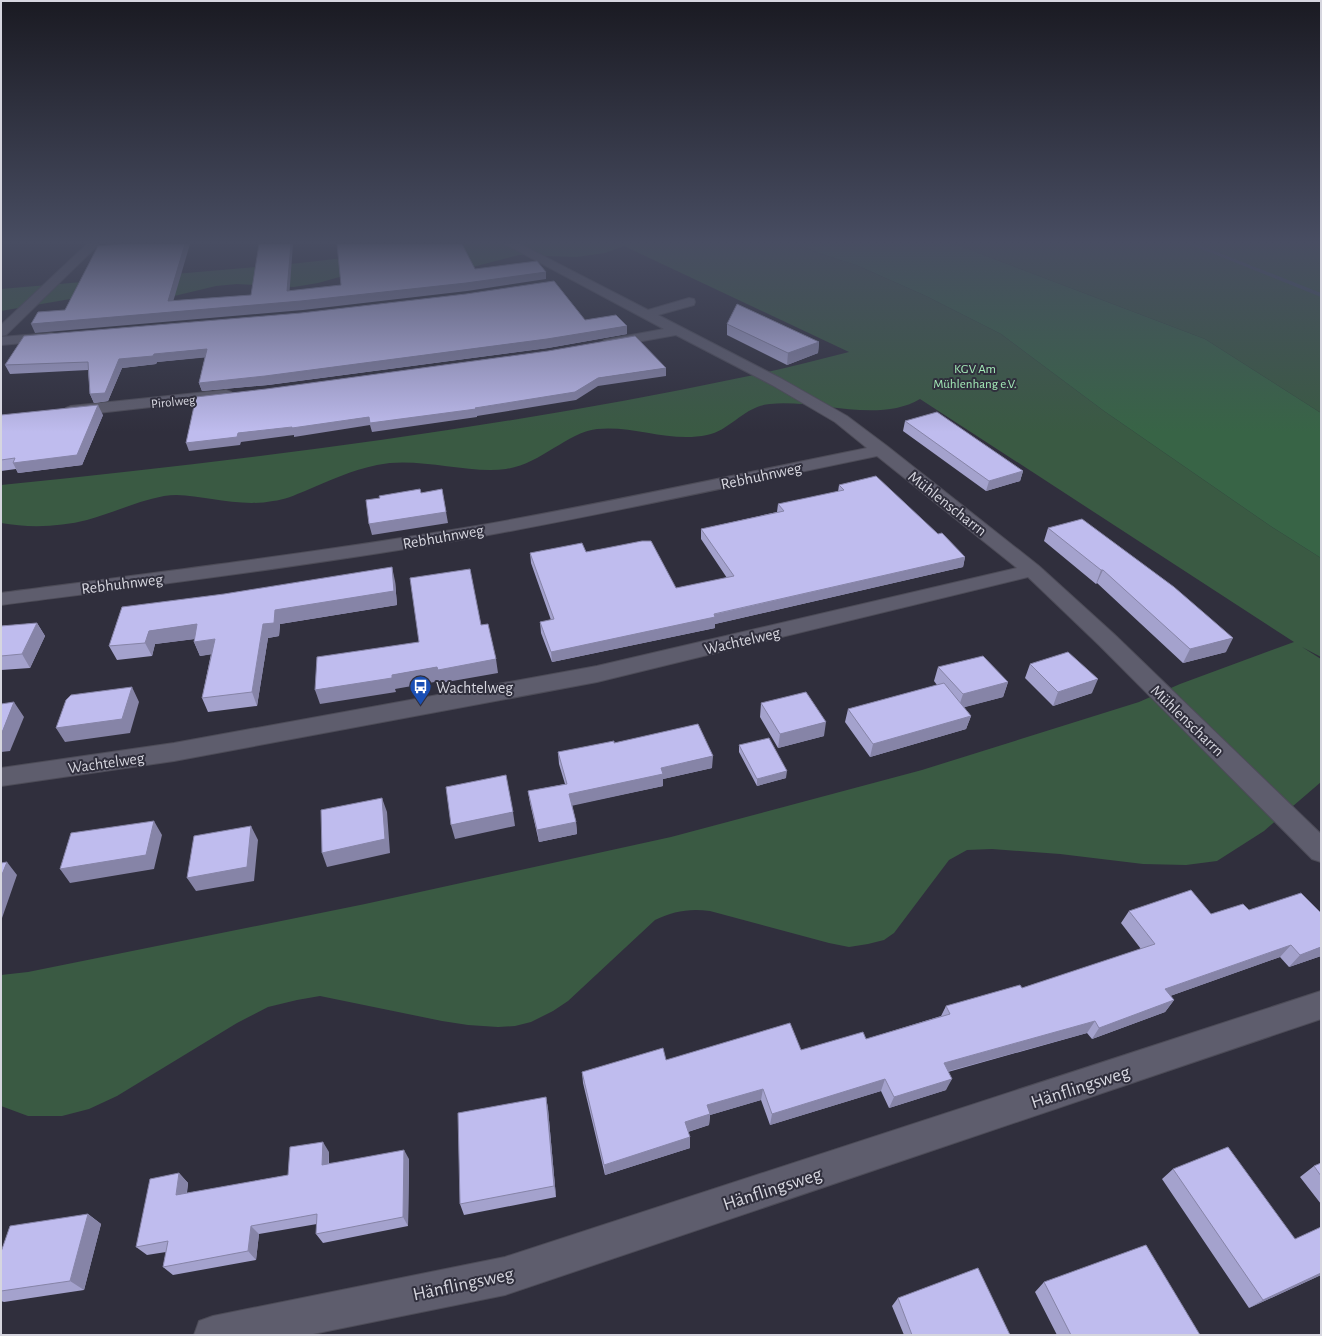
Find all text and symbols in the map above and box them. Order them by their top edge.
park label: KGV Am Mühlenhang e.V. [933,363,1017,391]
street label: Pirolweg [150,394,197,411]
street label: Rebhuhnweg [719,460,803,492]
street label: Mühlenscharrn [905,468,990,539]
street label: Rebhuhnweg [401,522,485,552]
street label: Rebhuhnweg [80,571,164,597]
street label: Wachtelweg [703,624,782,657]
bus stop icon: Wachtelweg [407,674,433,707]
place label: Wachtelweg [436,680,513,696]
street label: Mühlenscharrn [1148,682,1227,759]
street label: Wachtelweg [67,750,146,776]
street label: Hänflingsweg [1029,1062,1133,1112]
street label: Hänflingsweg [721,1164,825,1214]
street label: Hänflingsweg [411,1264,516,1304]

